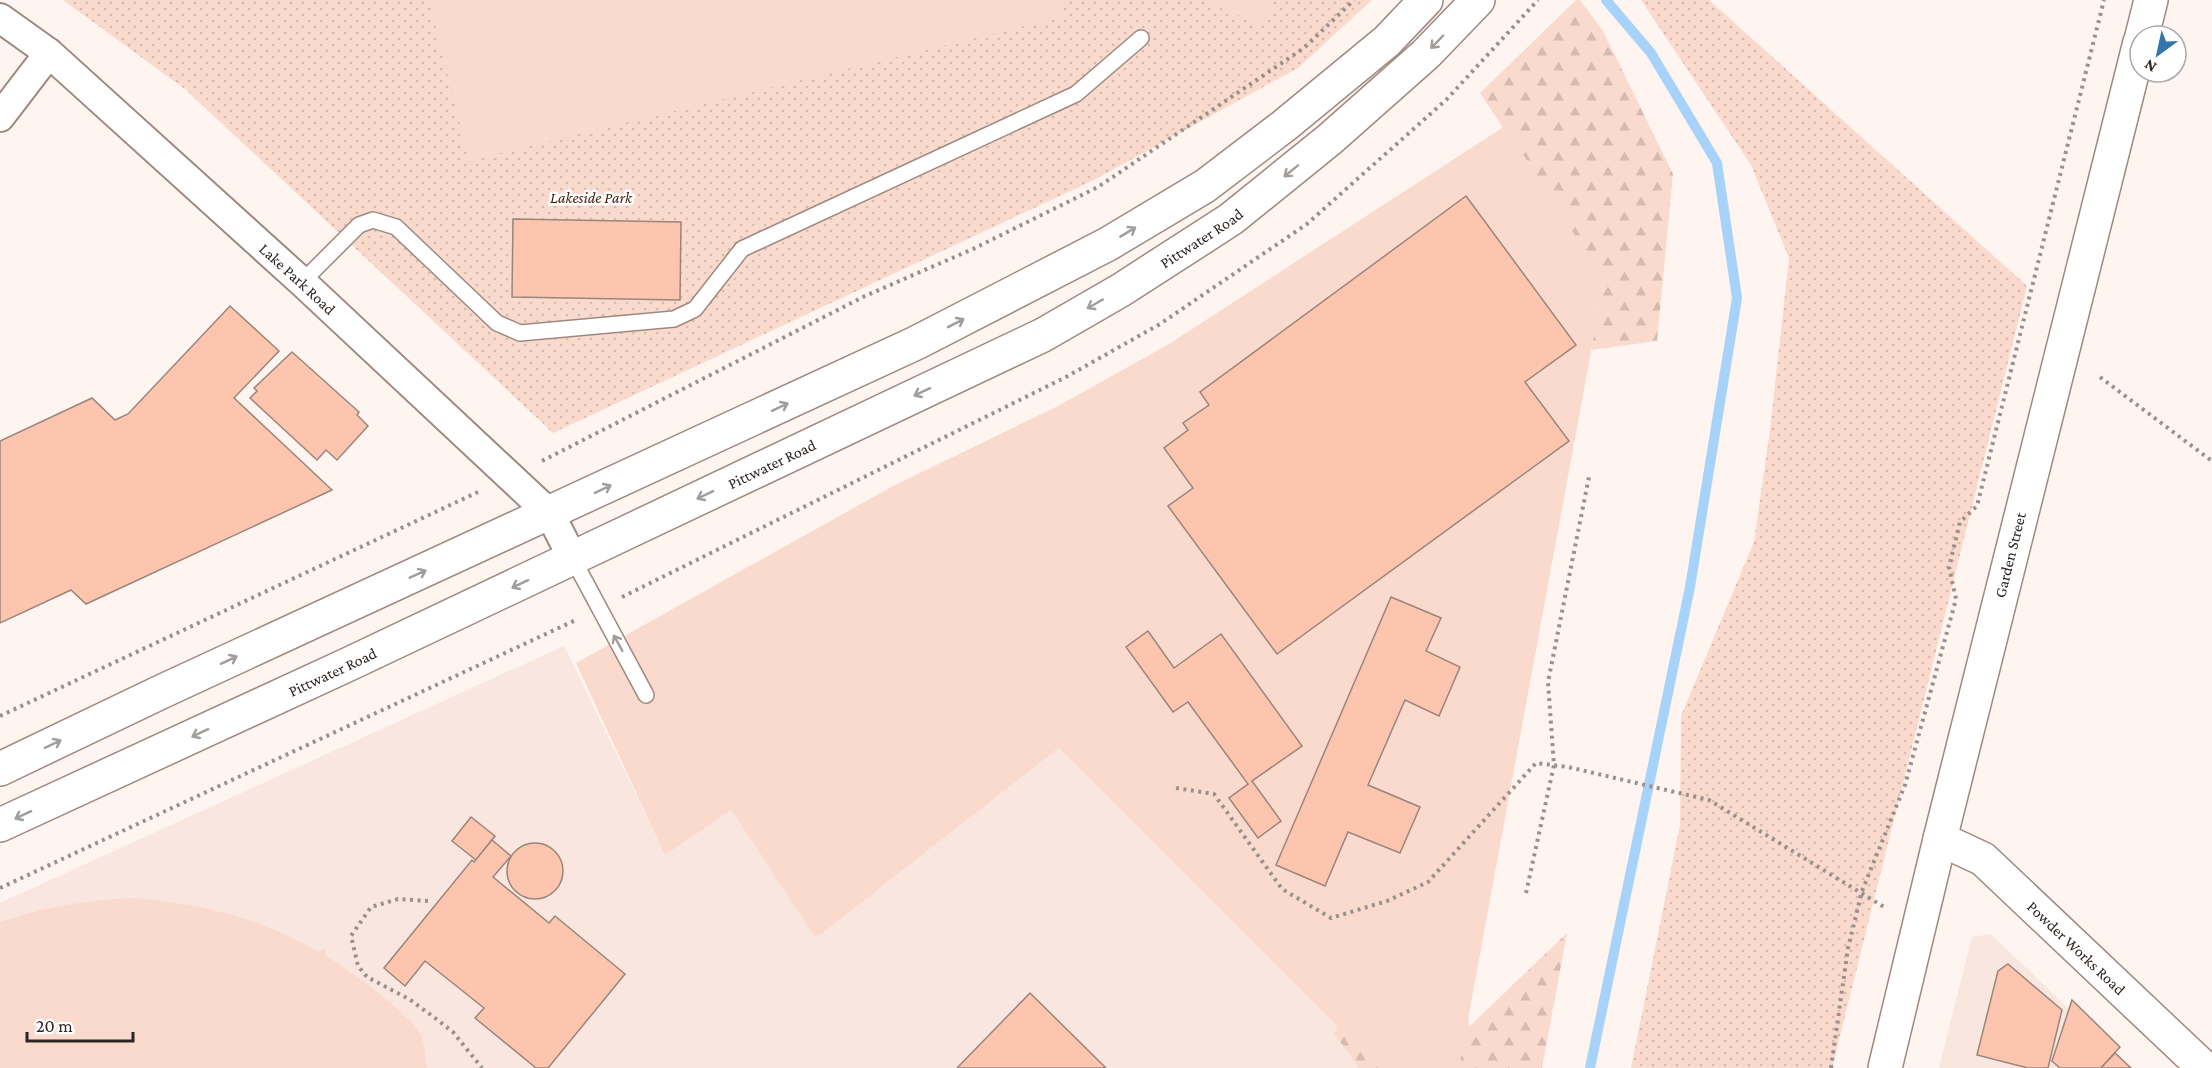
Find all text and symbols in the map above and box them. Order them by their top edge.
north arrow [2128,24,2188,84]
one-way arrow [1430,35,1445,50]
text: N [2141,56,2159,76]
one-way arrow [1283,164,1299,177]
park label: Lakeside Park [550,189,633,206]
street label: Pittwater Road [1157,204,1246,271]
one-way arrow [1119,225,1136,237]
street label: Lake Park Road [256,240,340,318]
one-way arrow [1087,299,1104,311]
one-way arrow [947,316,965,328]
one-way arrow [913,387,931,399]
one-way arrow [770,400,788,412]
street label: Pittwater Road [725,435,819,492]
one-way arrow [594,483,612,495]
one-way arrow [696,490,714,502]
street label: Garden Street [1991,510,2029,599]
one-way arrow [409,567,427,579]
one-way arrow [511,578,529,590]
one-way arrow [612,635,623,653]
street label: Pittwater Road [286,644,380,699]
one-way arrow [220,654,238,665]
one-way arrow [192,727,210,739]
one-way arrow [43,737,61,749]
one-way arrow [15,809,33,821]
street label: Powder Works Road [2024,897,2129,998]
scale bar [27,1005,134,1043]
text: 20 m [36,1016,73,1036]

